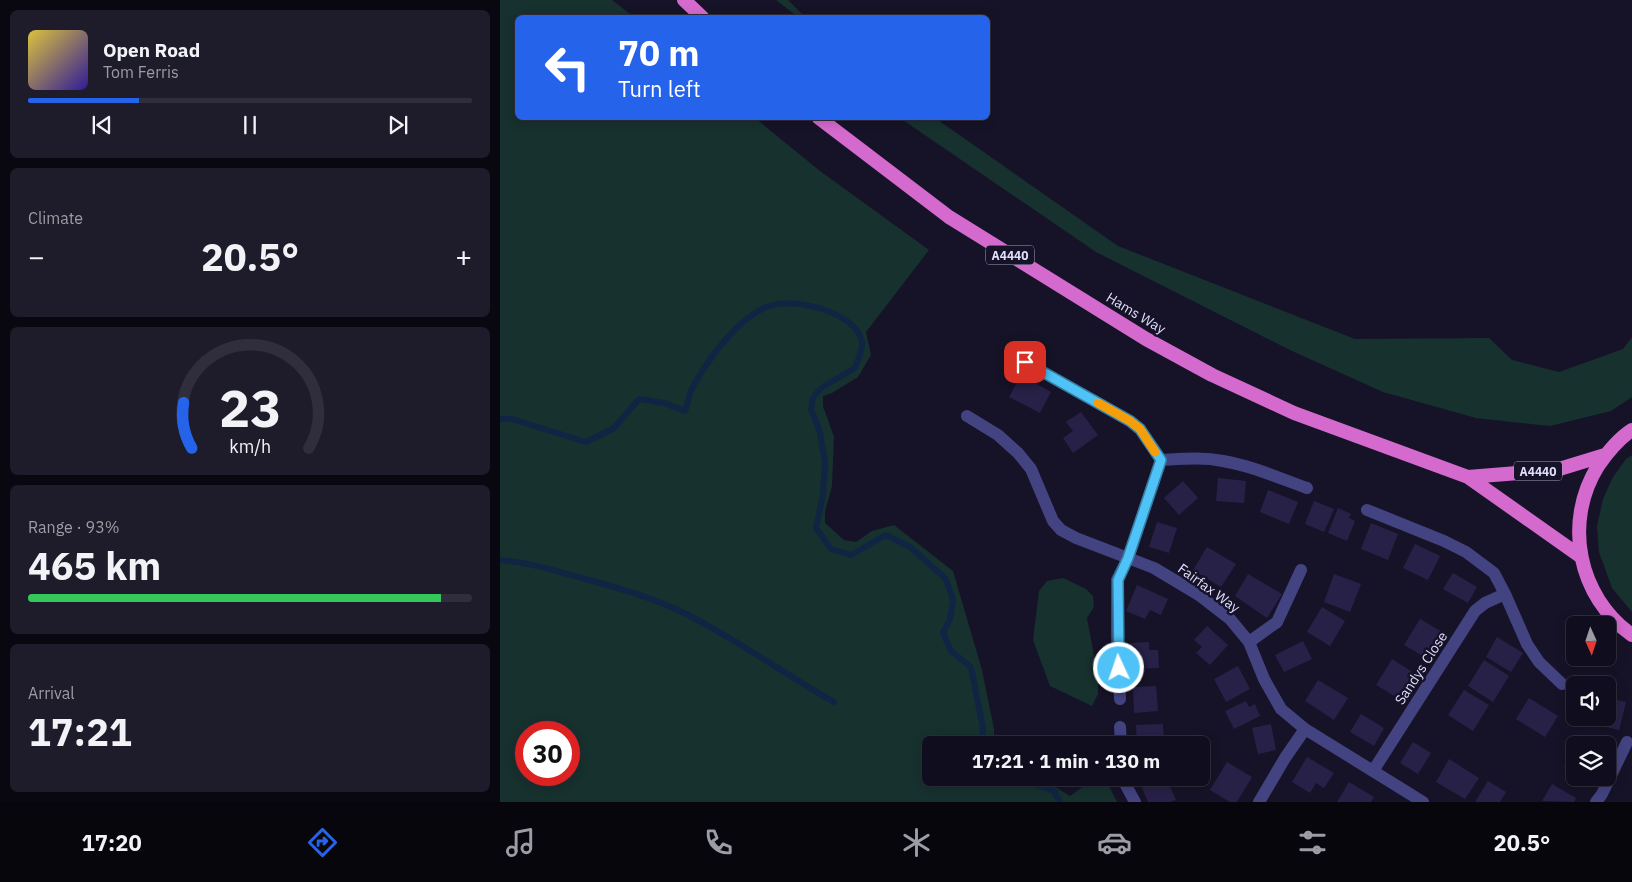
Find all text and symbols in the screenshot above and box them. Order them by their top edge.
text: 70 m [618,30,700,76]
icon: left [535,35,600,100]
text: Open Road [103,38,200,62]
text: Tom Ferris [103,62,179,82]
text: Turn left [618,74,701,103]
icon: previous [88,111,116,139]
icon: pause [236,111,264,139]
icon: next [384,111,412,139]
text: Climate [28,208,83,228]
text: 20.5° [201,232,299,281]
text: − [28,238,45,275]
text: + [455,238,472,275]
road number: A4440 [986,246,1034,264]
street label: Hams Way [1103,288,1169,338]
pin [1004,341,1046,383]
icon: arrive [1011,348,1039,376]
text: 23 [219,374,281,441]
text: km/h [229,435,271,458]
road number: A4440 [1514,462,1562,481]
text: Range · 93% [28,517,120,537]
text: 465 km [28,541,161,590]
street label: Fairfax Way [1174,559,1244,617]
north arrow [1566,616,1616,666]
map controls [1566,616,1616,786]
street label: Sandys Close [1391,628,1451,708]
position arrow [1092,641,1144,693]
button: sound [1566,676,1616,726]
text: Arrival [28,683,75,703]
text: 17:21 [28,707,132,756]
speed limit sign: 30 [515,721,580,786]
button: layers [1566,736,1616,786]
text: 17:21 · 1 min · 130 m [972,749,1160,773]
icon: directions [305,825,340,860]
icon: music [503,825,538,860]
icon: phone [701,825,736,860]
icon: climate [899,825,934,860]
icon: car [1097,825,1132,860]
icon: filters [1295,825,1330,860]
text: 17:20 [82,828,142,857]
text: 20.5° [1494,828,1550,857]

